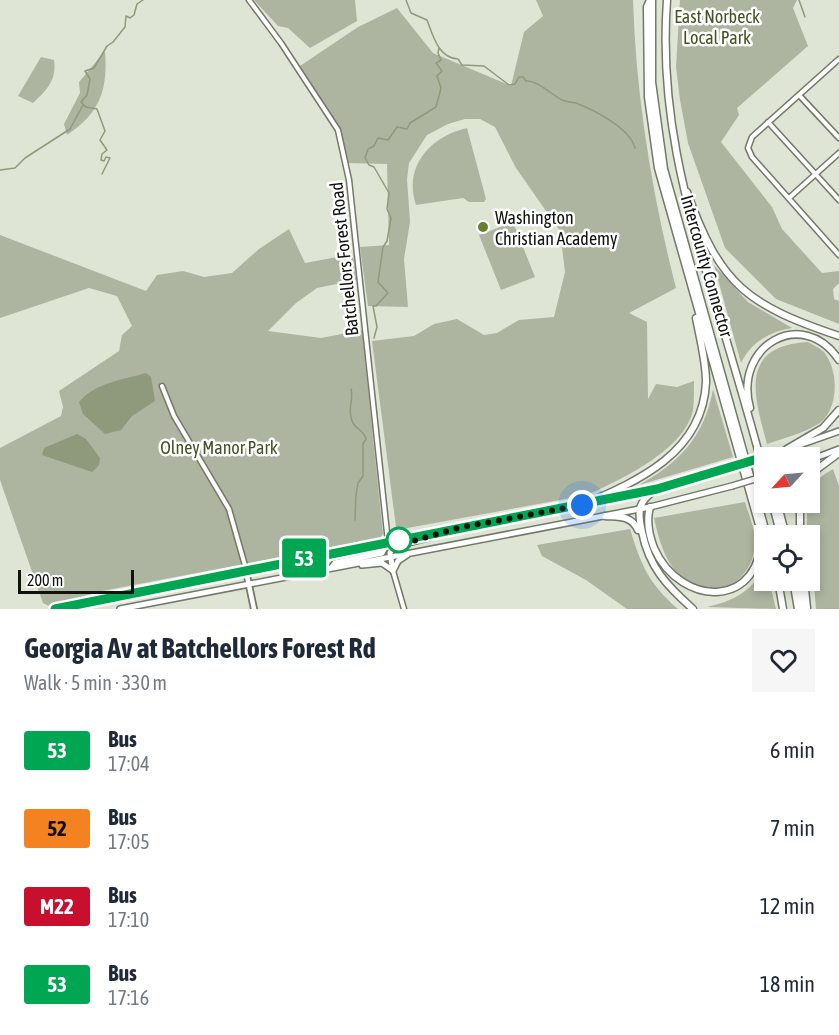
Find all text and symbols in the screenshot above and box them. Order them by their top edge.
park label: East Norbeck Local Park [674,6,760,48]
street label: Batchellors Forest Road [325,181,363,337]
street label: Intercounty Connector [677,192,738,340]
place label: Washington Christian Academy [495,207,617,249]
marker: Washington Christian Academy [476,220,490,234]
park label: Olney Manor Park [160,437,278,458]
north arrow [754,447,820,513]
map controls [754,447,820,591]
your location [567,490,597,520]
button: locate [754,525,820,591]
unlabelled marker [386,527,412,553]
line badge: 53 [277,538,331,578]
text: 53 [294,546,314,570]
scale bar [18,567,134,594]
text: 200 m [27,571,63,589]
button: heart [752,629,815,692]
text: Georgia Av at Batchellors Forest Rd [24,632,376,664]
text: Walk · 5 min · 330 m [24,671,167,694]
text: Bus [108,726,137,752]
text: 6 min [770,737,815,763]
text: 53 [47,738,67,762]
text: 17:04 [108,752,150,775]
text: Bus [108,804,137,830]
text: 7 min [770,815,815,841]
text: 52 [47,816,67,840]
text: 17:05 [108,830,150,853]
text: Bus [108,882,137,908]
text: 12 min [760,893,815,919]
text: M22 [40,894,74,918]
text: 17:10 [108,908,149,931]
text: Bus [108,960,137,986]
text: 18 min [760,971,815,997]
text: 53 [47,972,67,996]
text: 17:16 [108,986,149,1009]

